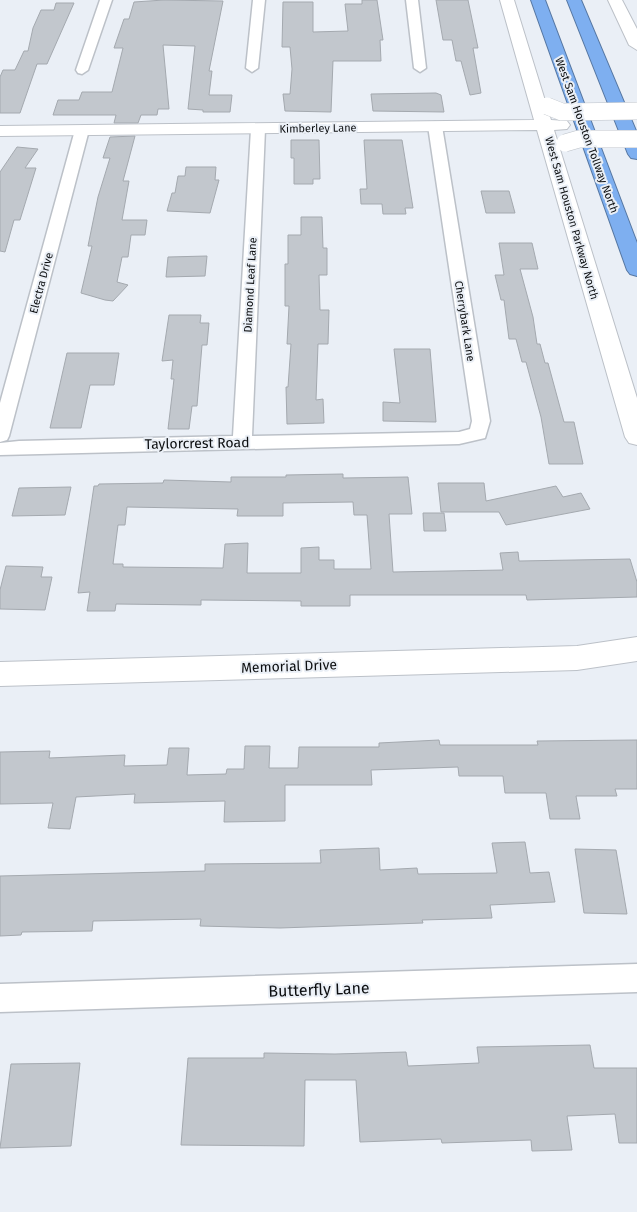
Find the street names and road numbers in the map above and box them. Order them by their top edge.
street label: West Sam Houston Tollway North [552,56,621,215]
street label: Kimberley Lane [279,121,357,136]
street label: West Sam Houston Parkway North [542,135,601,301]
street label: Diamond Leaf Lane [242,237,259,333]
street label: Electra Drive [27,251,56,315]
street label: Cherrybark Lane [452,280,477,362]
street label: Taylorcrest Road [144,434,250,453]
street label: Memorial Drive [241,656,337,677]
street label: Butterfly Lane [268,978,370,1001]

